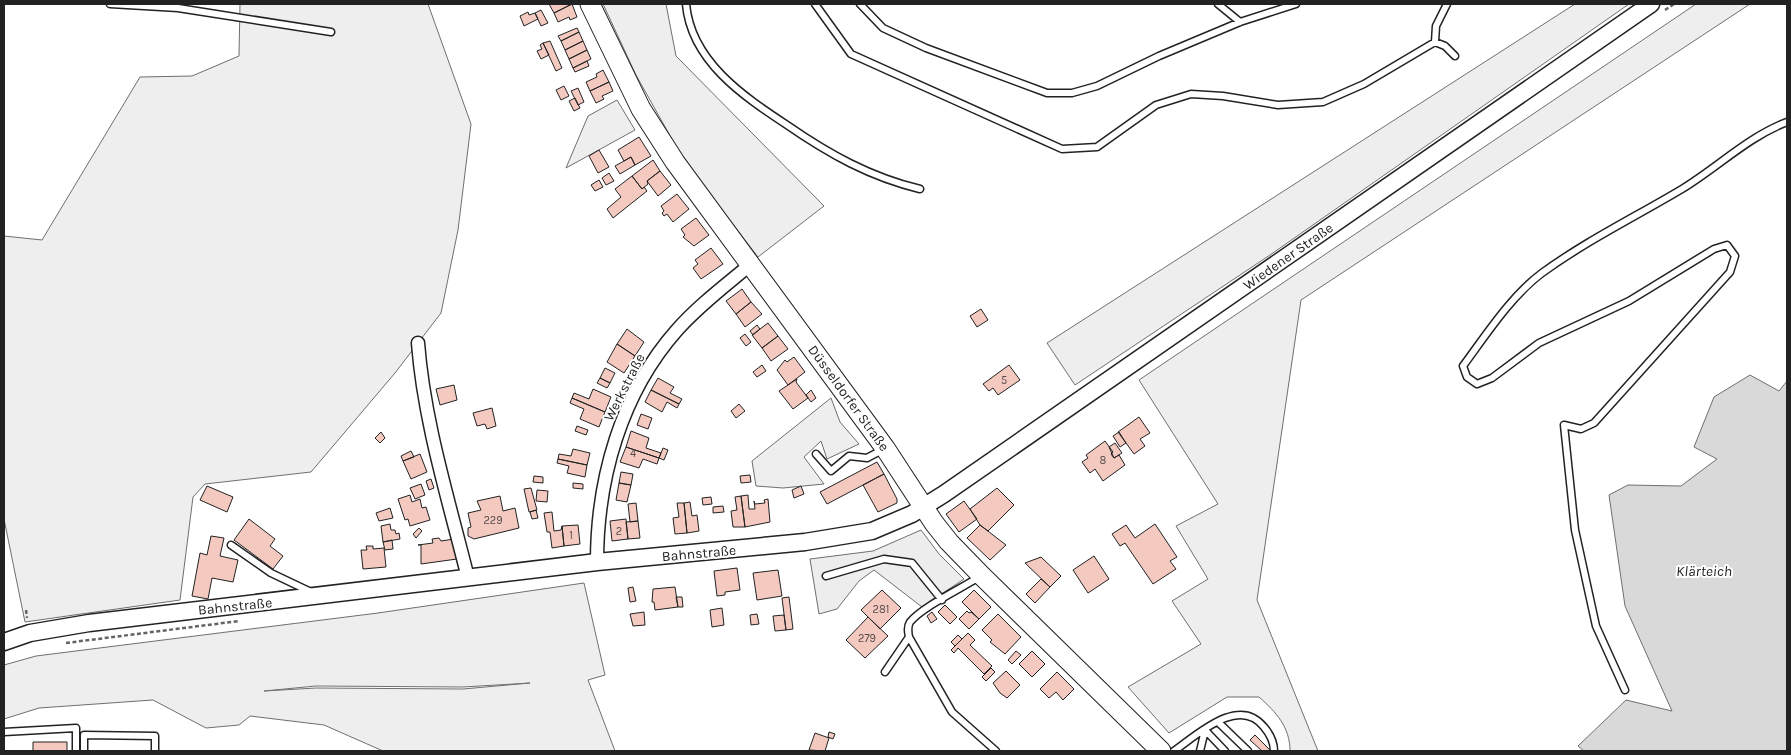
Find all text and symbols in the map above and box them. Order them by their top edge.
street label: Wiedener Straße [1240,219,1336,294]
street label: Düsseldorfer Straße [804,342,893,455]
street label: Werkstraße [600,351,649,424]
house number: 5 [1001,374,1007,387]
house number: 4 [630,447,636,460]
house number: 8 [1100,454,1107,467]
house number: 229 [483,514,503,527]
house number: 2 [616,525,622,538]
house number: 1 [569,529,573,542]
street label: Bahnstraße [661,542,737,565]
water label: Klärteich [1676,562,1732,580]
street label: Bahnstraße [197,594,273,619]
house number: 281 [873,603,889,616]
house number: 279 [858,632,876,645]

